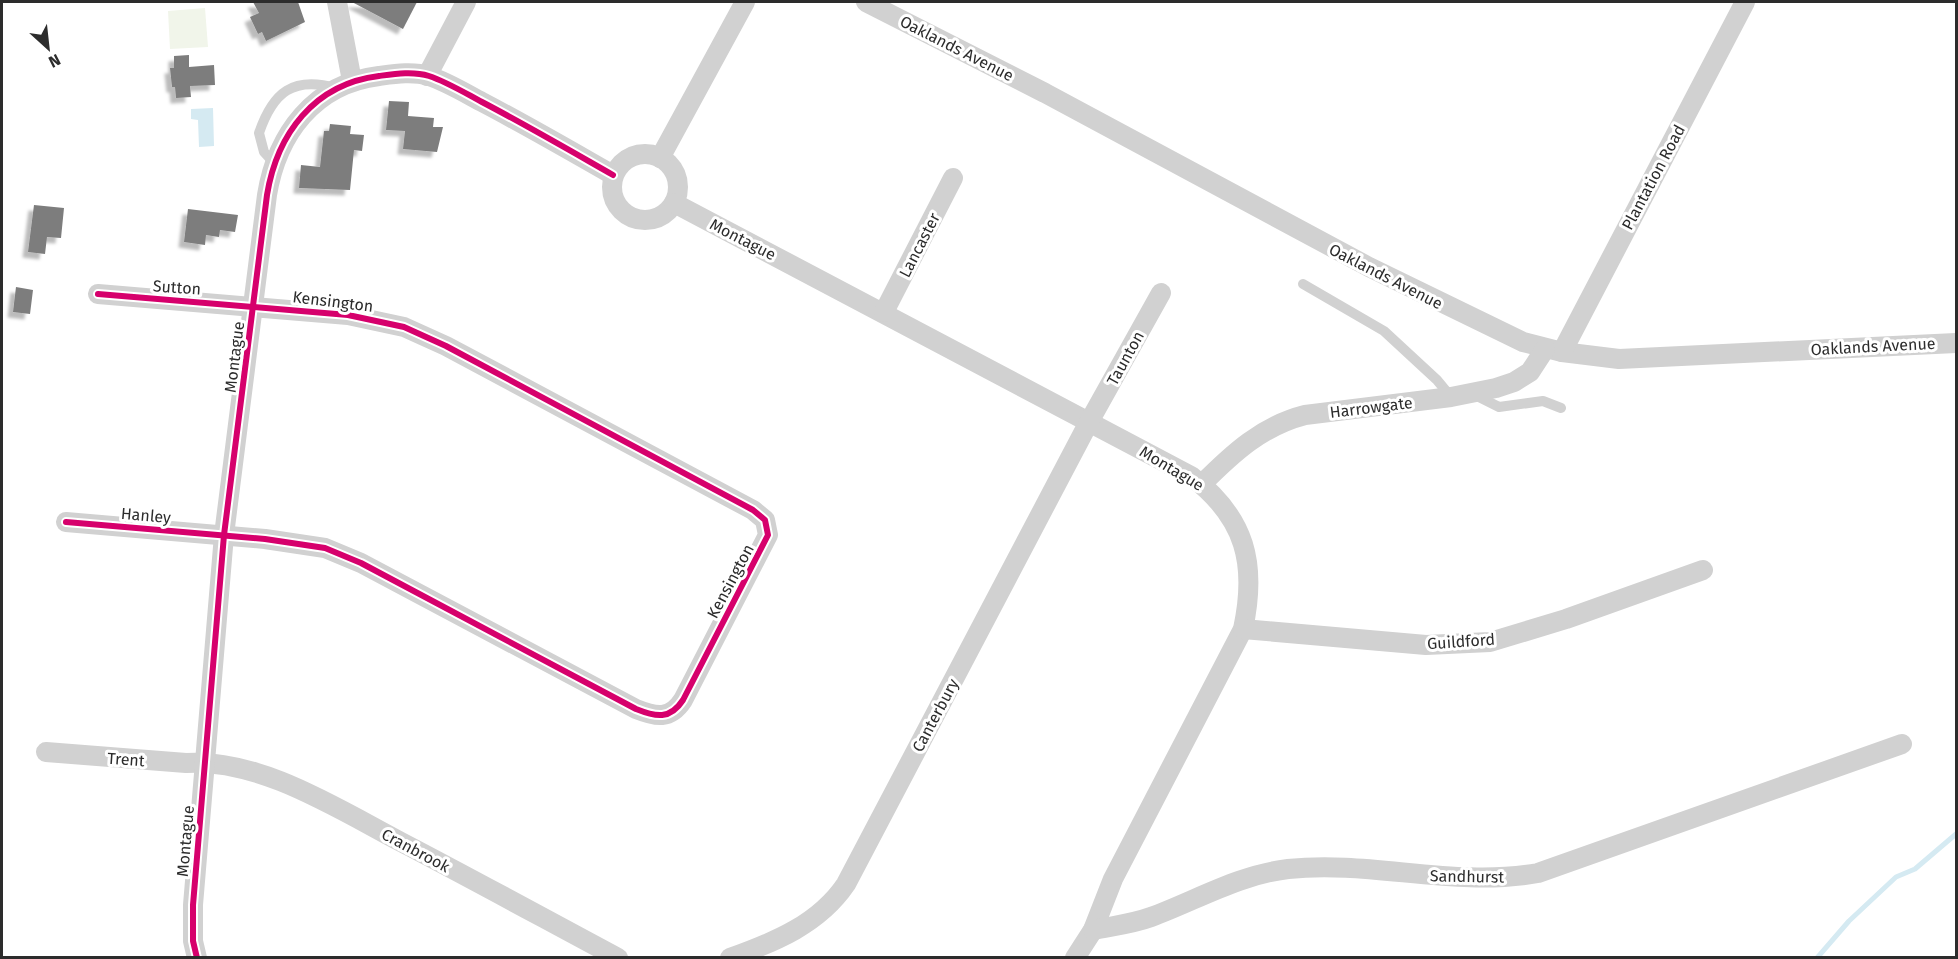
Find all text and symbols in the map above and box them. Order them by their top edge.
street label: Oaklands Avenue [897,12,1017,85]
north arrow [18,18,78,78]
text: N [46,50,64,72]
street label: Plantation Road [1618,121,1689,233]
street label: Lancaster [895,209,944,281]
street label: Montague [707,215,779,264]
street label: Oaklands Avenue [1326,240,1446,313]
street label: Sutton [152,276,202,299]
street label: Kensington [291,287,374,316]
street label: Montague [221,320,248,394]
street label: Taunton [1103,328,1148,389]
street label: Oaklands Avenue [1810,334,1936,359]
street label: Harrowgate [1329,393,1414,422]
street label: Montague [1136,442,1207,495]
street label: Hanley [120,504,172,527]
street label: Kensington [703,541,758,622]
street label: Guildford [1427,630,1496,653]
street label: Canterbury [908,675,963,755]
street label: Trent [107,749,145,770]
street label: Montague [173,805,198,878]
street label: Cranbrook [378,825,454,877]
street label: Sandhurst [1430,866,1504,887]

